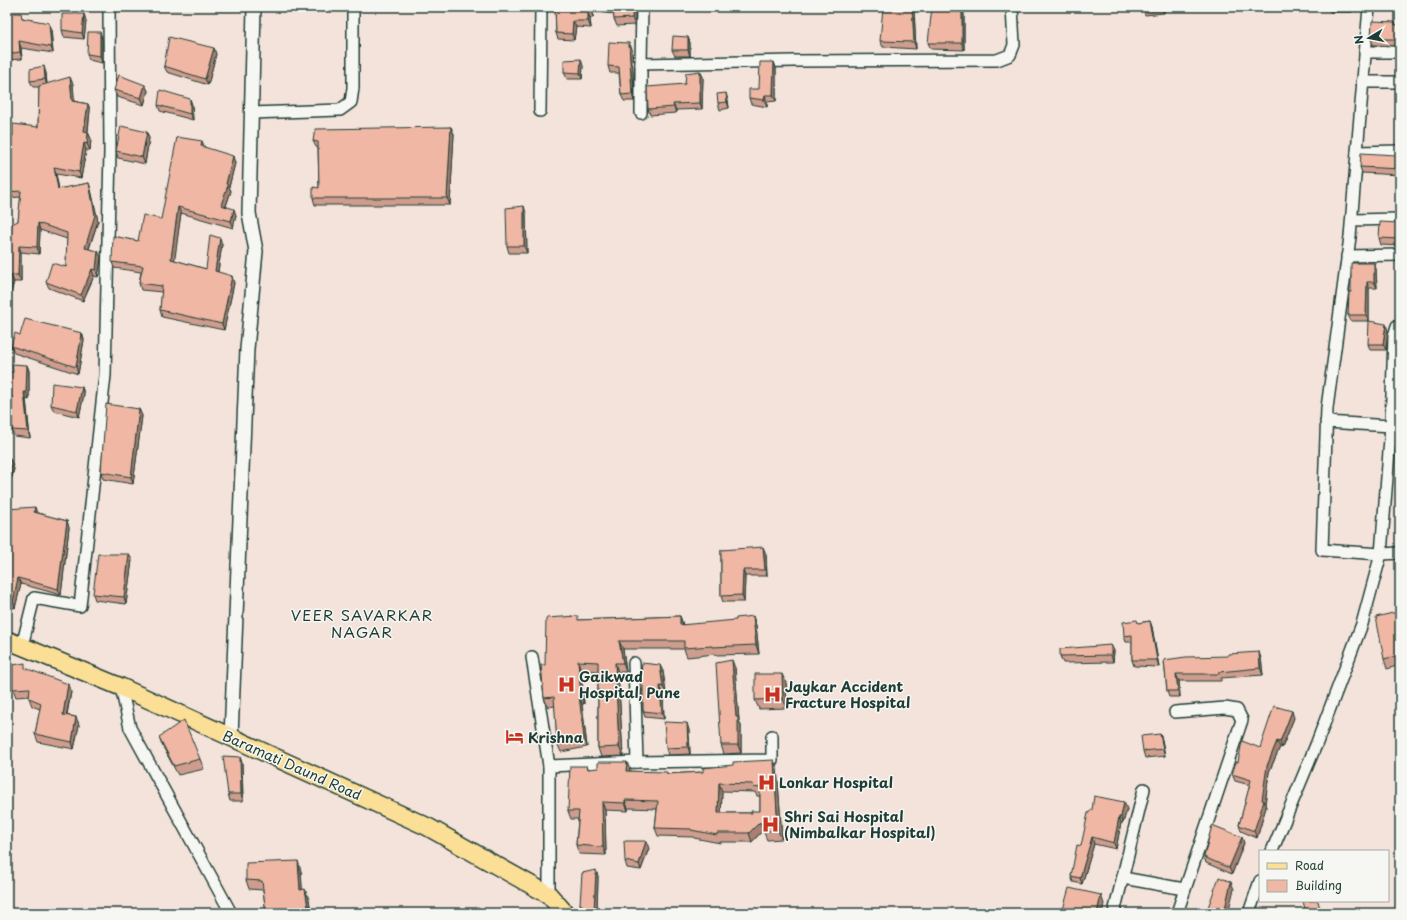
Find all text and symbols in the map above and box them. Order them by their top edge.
north arrow [1349,18,1389,58]
text: N [1349,34,1368,46]
district label: VEER SAVARKAR NAGAR [291,603,433,643]
place label: Gaikwad Hospital, Pune [579,666,680,703]
hospital icon: Gaikwad Hospital, Pune [556,674,576,694]
place label: Jaykar Accident Fracture Hospital [785,676,910,713]
hospital icon: Jaykar Accident Fracture Hospital [762,684,782,704]
street label: Baramati Daund Road [219,725,365,805]
hotel icon: Krishna [505,727,525,747]
place label: Krishna [528,727,584,748]
hospital icon: Lonkar Hospital [756,772,776,792]
place label: Lonkar Hospital [779,772,893,793]
place label: Shri Sai Hospital (Nimbalkar Hospital) [784,806,936,843]
hospital icon: Shri Sai Hospital (Nimbalkar Hospital) [761,814,781,834]
legend [1259,850,1389,902]
text: Road [1295,856,1324,874]
text: Building [1295,876,1342,894]

